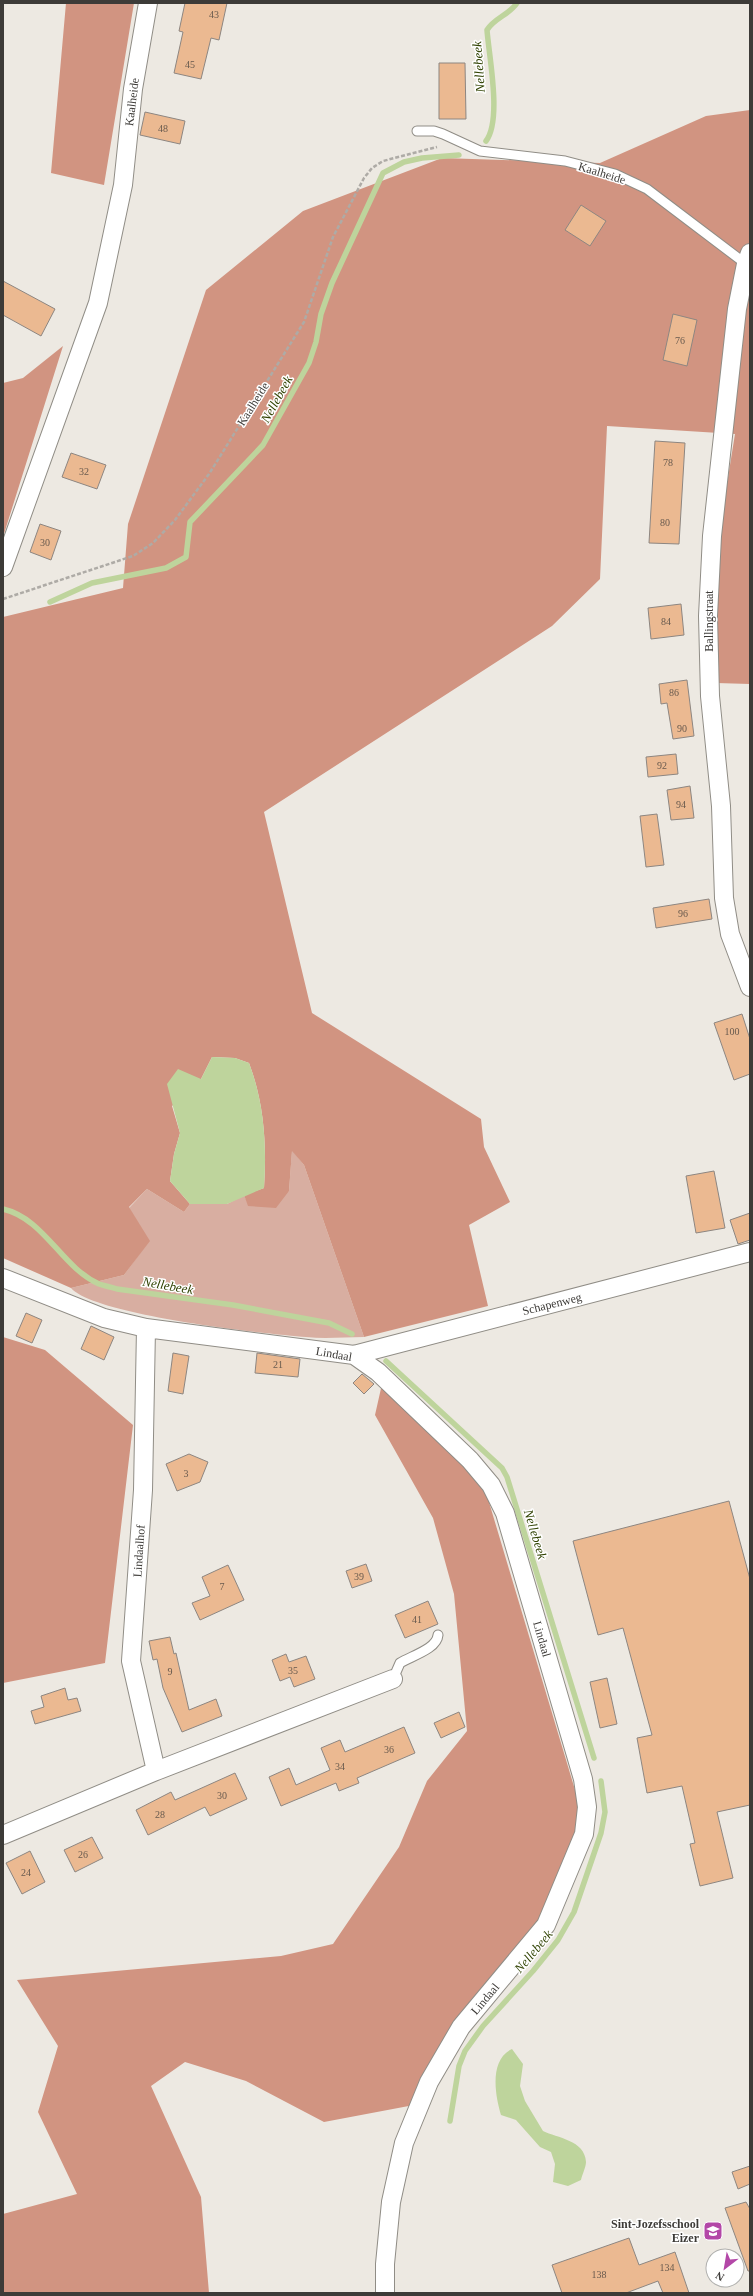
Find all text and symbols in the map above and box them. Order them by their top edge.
house number: 43 [209,9,219,20]
water label: Nellebeek [469,41,488,94]
house number: 45 [185,59,195,70]
street label: Kaalheide [122,77,142,127]
house number: 48 [158,123,168,134]
street label: Kaalheide [577,159,627,187]
house number: 76 [675,335,685,346]
water label: Nellebeek [257,373,296,426]
street label: Kaalheide [234,380,272,428]
house number: 78 [663,457,673,468]
house number: 32 [79,466,89,477]
house number: 80 [660,517,670,528]
house number: 30 [40,537,50,548]
street label: Ballingstraat [702,590,716,652]
house number: 84 [661,616,671,627]
house number: 86 [669,687,679,698]
house number: 90 [677,723,687,734]
house number: 92 [657,760,667,771]
house number: 94 [676,799,686,810]
house number: 96 [678,908,688,919]
house number: 100 [725,1026,740,1037]
water label: Nellebeek [140,1273,195,1297]
street label: Schapenweg [521,1290,583,1318]
street label: Lindaal [315,1344,354,1364]
house number: 21 [273,1359,283,1370]
house number: 3 [184,1468,189,1479]
water label: Nellebeek [521,1506,550,1561]
street label: Lindaalhof [130,1524,148,1578]
house number: 39 [354,1571,364,1582]
house number: 7 [220,1581,225,1592]
house number: 41 [412,1614,422,1625]
street label: Lindaal [530,1619,554,1659]
house number: 35 [288,1665,298,1676]
house number: 9 [168,1666,173,1677]
house number: 36 [384,1744,394,1755]
house number: 34 [335,1761,345,1772]
house number: 30 [217,1790,227,1801]
house number: 28 [155,1809,165,1820]
house number: 26 [78,1849,88,1860]
house number: 24 [21,1867,31,1878]
water label: Nellebeek [511,1927,556,1977]
street label: Lindaal [468,1980,503,2018]
place label: Sint-Jozefsschool Eizer [611,2217,700,2245]
school or university icon: Sint-Jozefsschool Eizer [702,2220,724,2242]
north arrow [705,2248,745,2288]
house number: 134 [660,2262,675,2273]
house number: 138 [592,2269,607,2280]
text: N [713,2269,726,2284]

